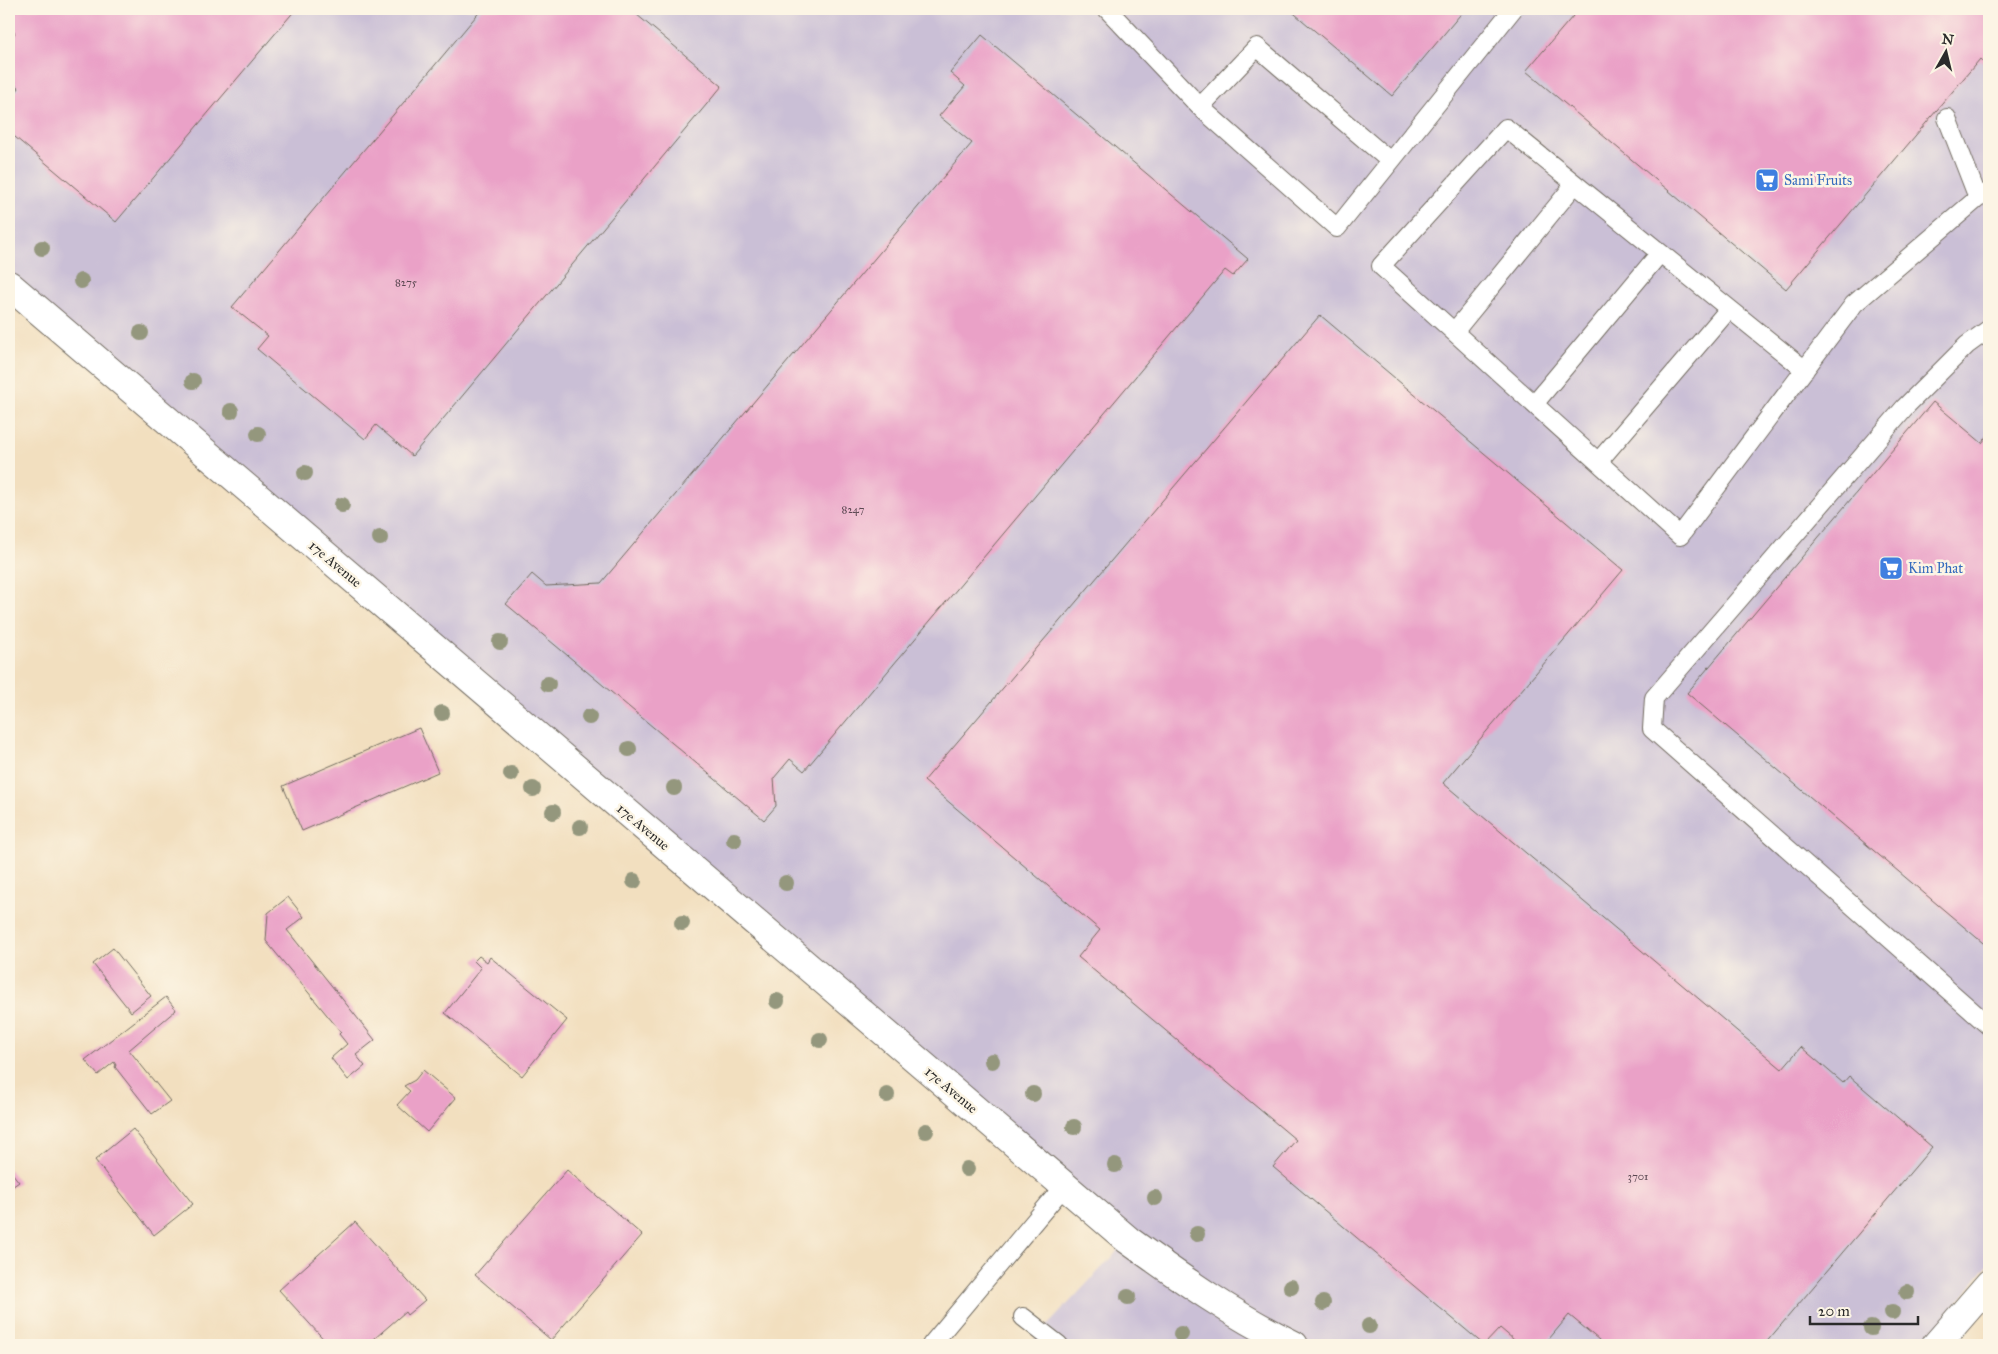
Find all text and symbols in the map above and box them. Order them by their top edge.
north arrow [1920,28,1970,78]
text: N [1941,30,1955,49]
supermarket icon: Sami Fruits [1754,167,1780,193]
place label: Sami Fruits [1784,172,1852,189]
house number: 8275 [395,276,417,289]
house number: 8247 [842,503,865,516]
street label: 17e Avenue [305,537,365,591]
supermarket icon: Kim Phat [1878,555,1904,581]
place label: Kim Phat [1908,560,1963,577]
street label: 17e Avenue [613,800,673,854]
street label: 17e Avenue [921,1063,981,1117]
house number: 3701 [1628,1170,1648,1183]
scale bar [1810,1294,1918,1326]
text: 20 m [1818,1302,1850,1320]

